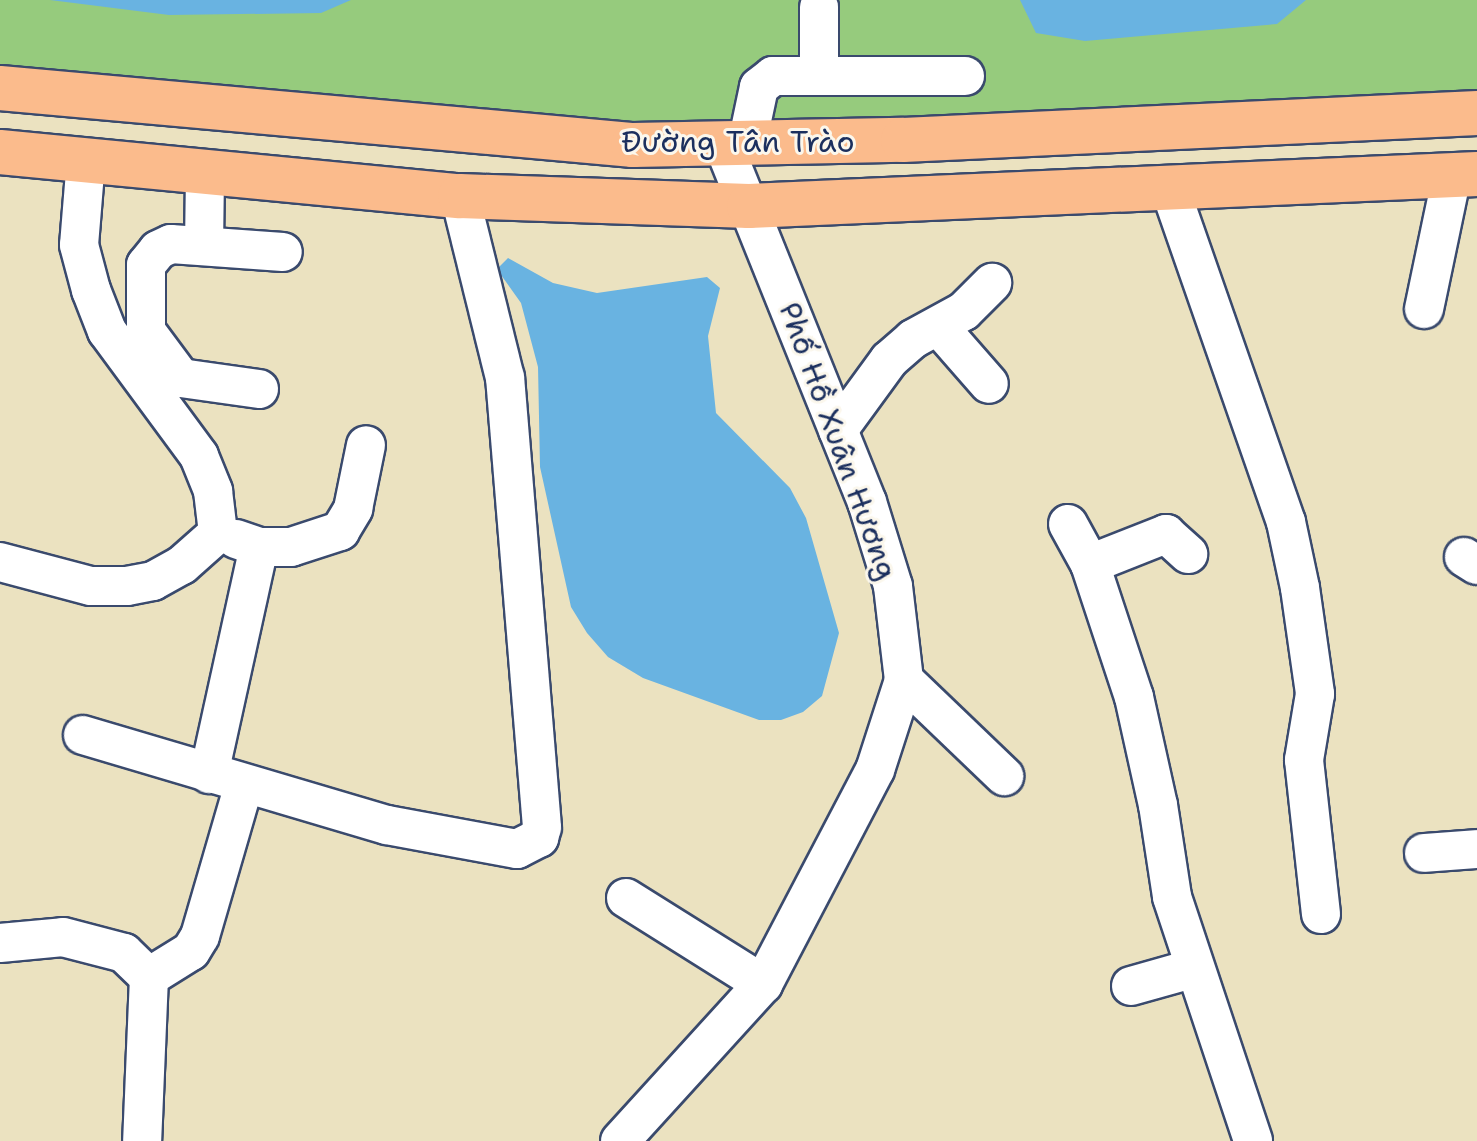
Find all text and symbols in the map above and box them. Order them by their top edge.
street label: Đường Tân Trào [621,124,855,160]
street label: Phố Hồ Xuân Hương [771,297,905,585]

